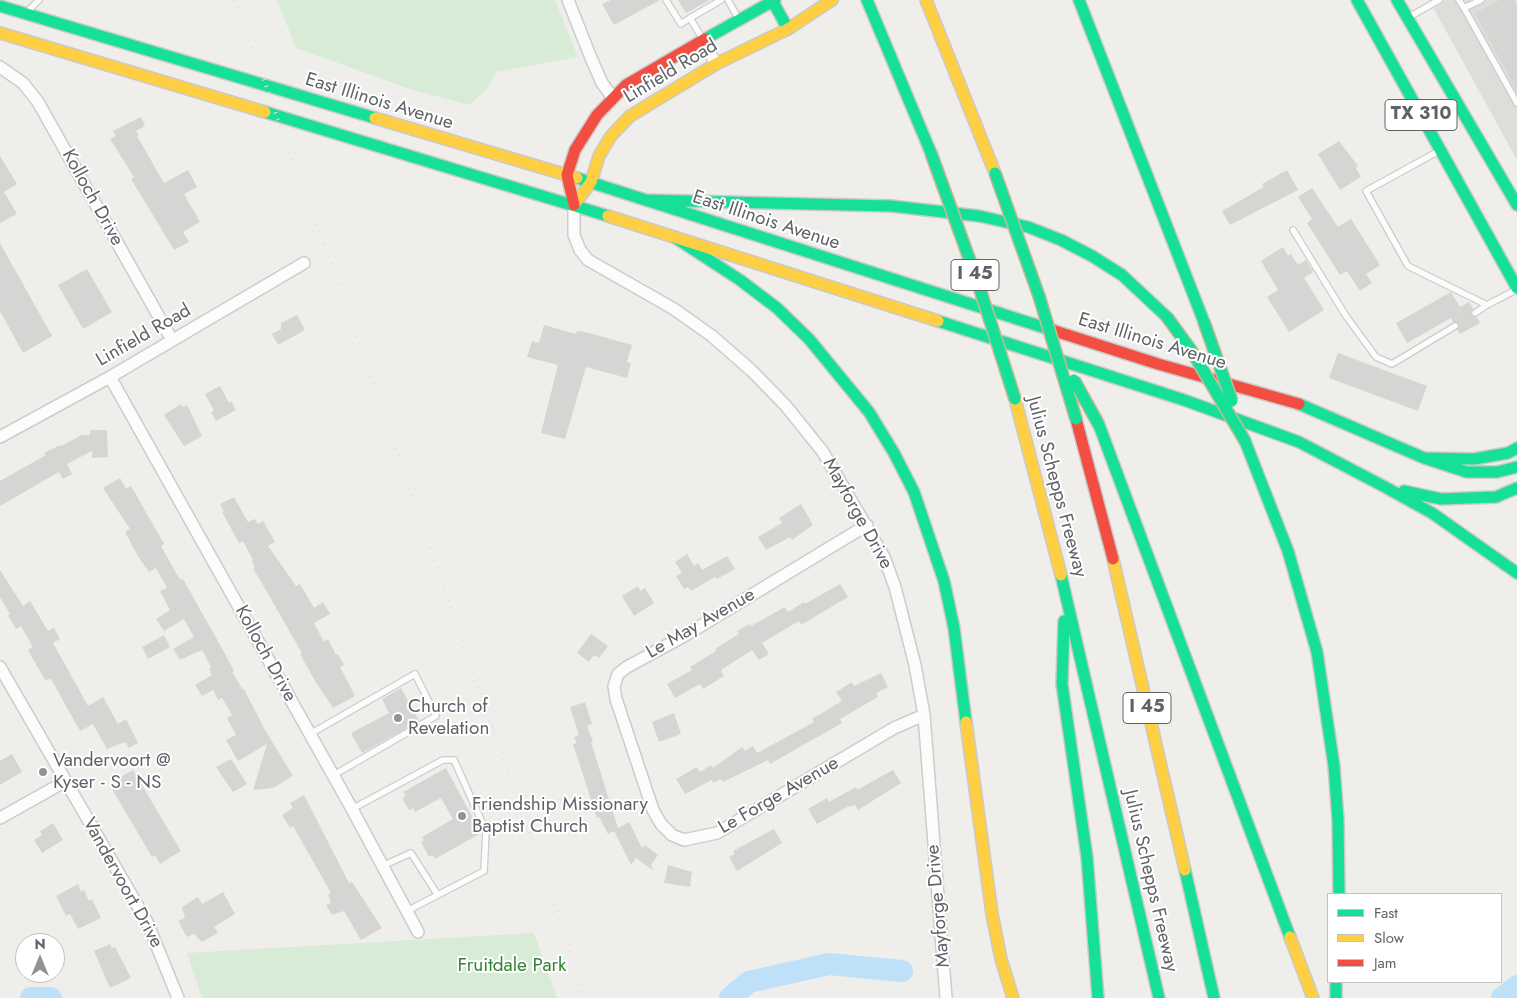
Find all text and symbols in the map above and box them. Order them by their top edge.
street label: Linfield Road [620,35,722,109]
street label: East Illinois Avenue [302,69,456,135]
road number: TX 310 [1385,100,1457,130]
street label: Kolloch Drive [56,146,128,250]
street label: East Illinois Avenue [689,186,843,256]
road number: I 45 [951,260,999,290]
street label: Linfield Road [93,300,195,372]
street label: East Illinois Avenue [1075,309,1229,375]
street label: Julius Schepps Freeway [1021,394,1091,580]
street label: Mayforge Drive [817,455,897,573]
street label: Le May Avenue [643,584,759,664]
street label: Kolloch Drive [229,602,301,706]
road number: I 45 [1123,692,1171,724]
place label: Church of Revelation [408,696,489,740]
marker: Church of Revelation [392,712,404,724]
place label: Vandervoort @ Kyser - S - NS [53,750,171,794]
street label: Le Forge Avenue [715,752,843,840]
marker: Vandervoort @ Kyser - S - NS [37,766,49,778]
street label: Julius Schepps Freeway [1118,788,1182,974]
place label: Friendship Missionary Baptist Church [472,794,648,838]
marker: Friendship Missionary Baptist Church [456,810,468,822]
street label: Vandervoort Drive [77,814,167,952]
street label: Mayforge Drive [922,844,956,968]
legend [1327,893,1502,983]
text: Fast [1374,902,1398,924]
text: Slow [1374,927,1404,949]
north arrow [15,933,65,983]
text: N [34,934,46,954]
text: Jam [1374,952,1397,974]
park label: Fruitdale Park [458,955,566,977]

